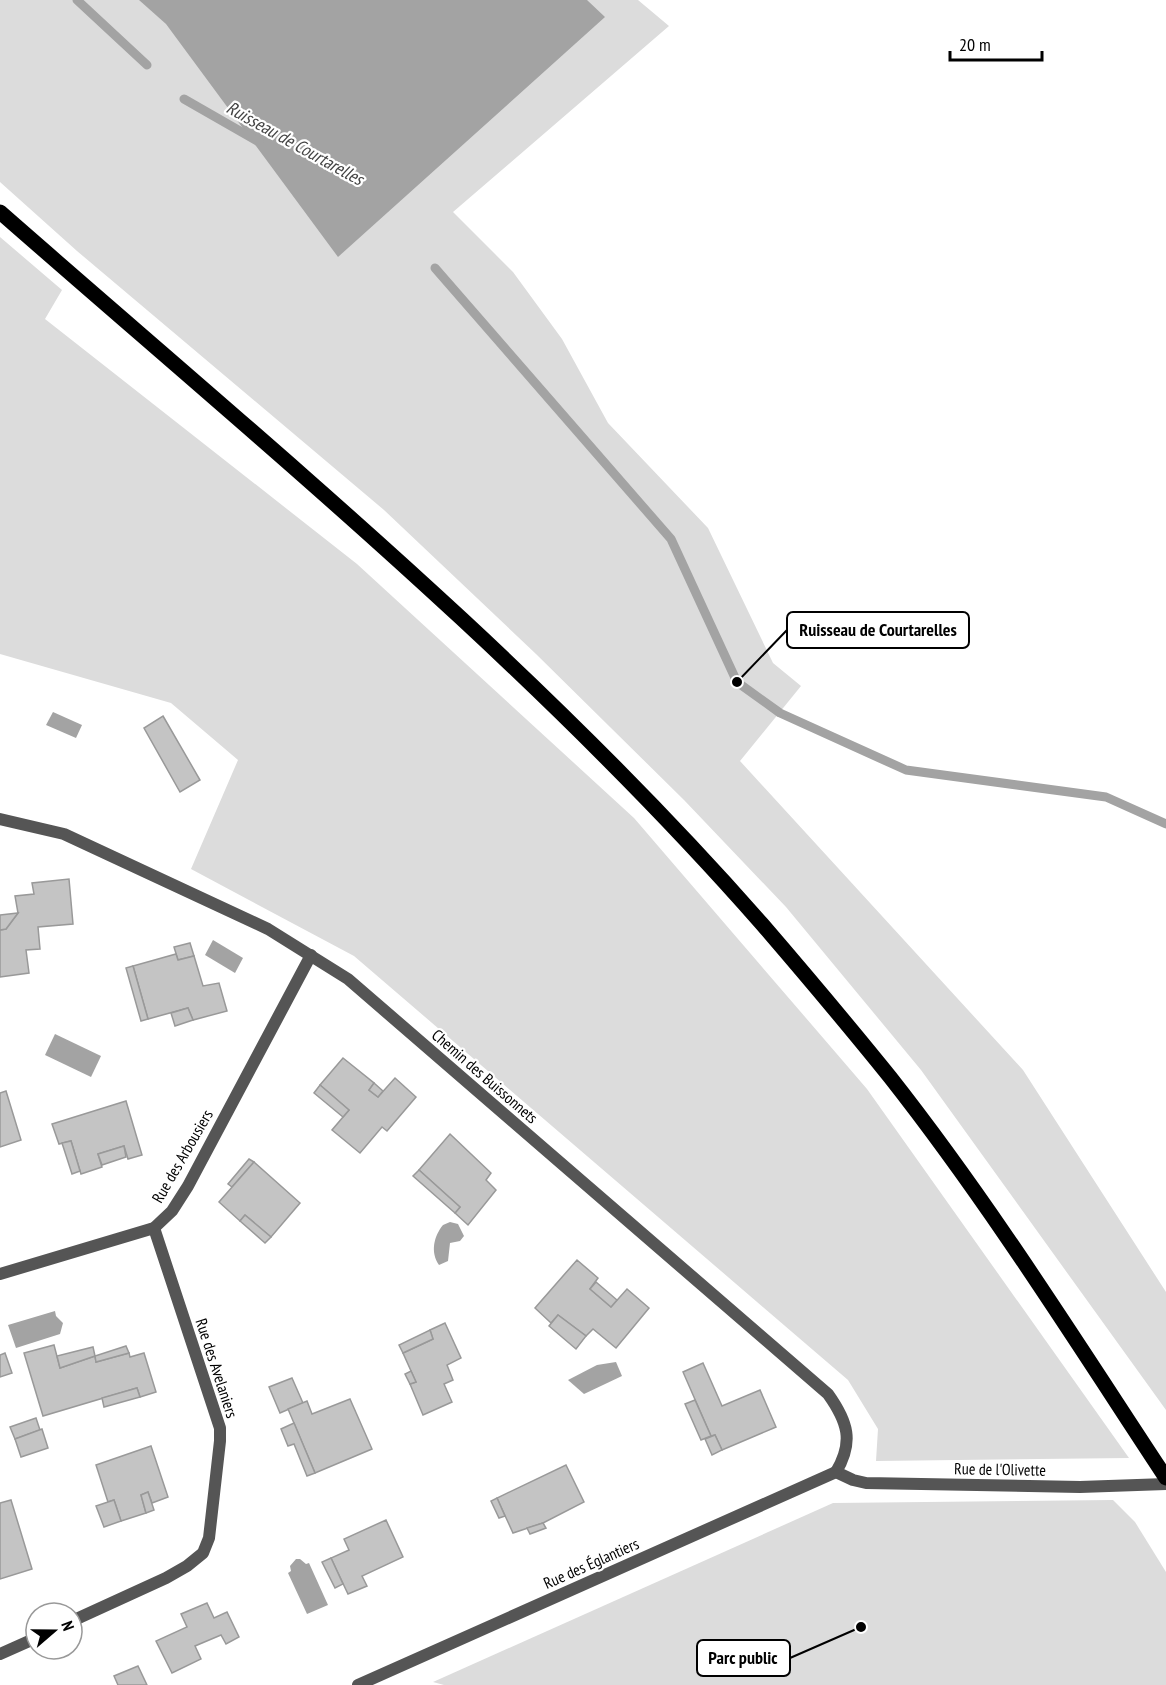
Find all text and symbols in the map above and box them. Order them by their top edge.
scale bar [950,24,1042,62]
text: 20 m [959,33,991,56]
water label: Ruisseau de Courtarelles [223,96,369,191]
callout: Ruisseau de Courtarelles [787,612,969,648]
text: Ruisseau de Courtarelles [799,618,957,641]
street label: Chemin des Buissonnets [428,1025,542,1127]
street label: Rue des Arbousiers [147,1106,217,1206]
street label: Rue des Avelaniers [192,1316,242,1420]
street label: Rue de l'Olivette [954,1458,1046,1480]
street label: Rue des Églantiers [540,1533,642,1593]
north arrow [24,1601,84,1661]
text: N [57,1618,79,1633]
callout: Parc public [697,1640,790,1676]
text: Parc public [708,1646,778,1669]

